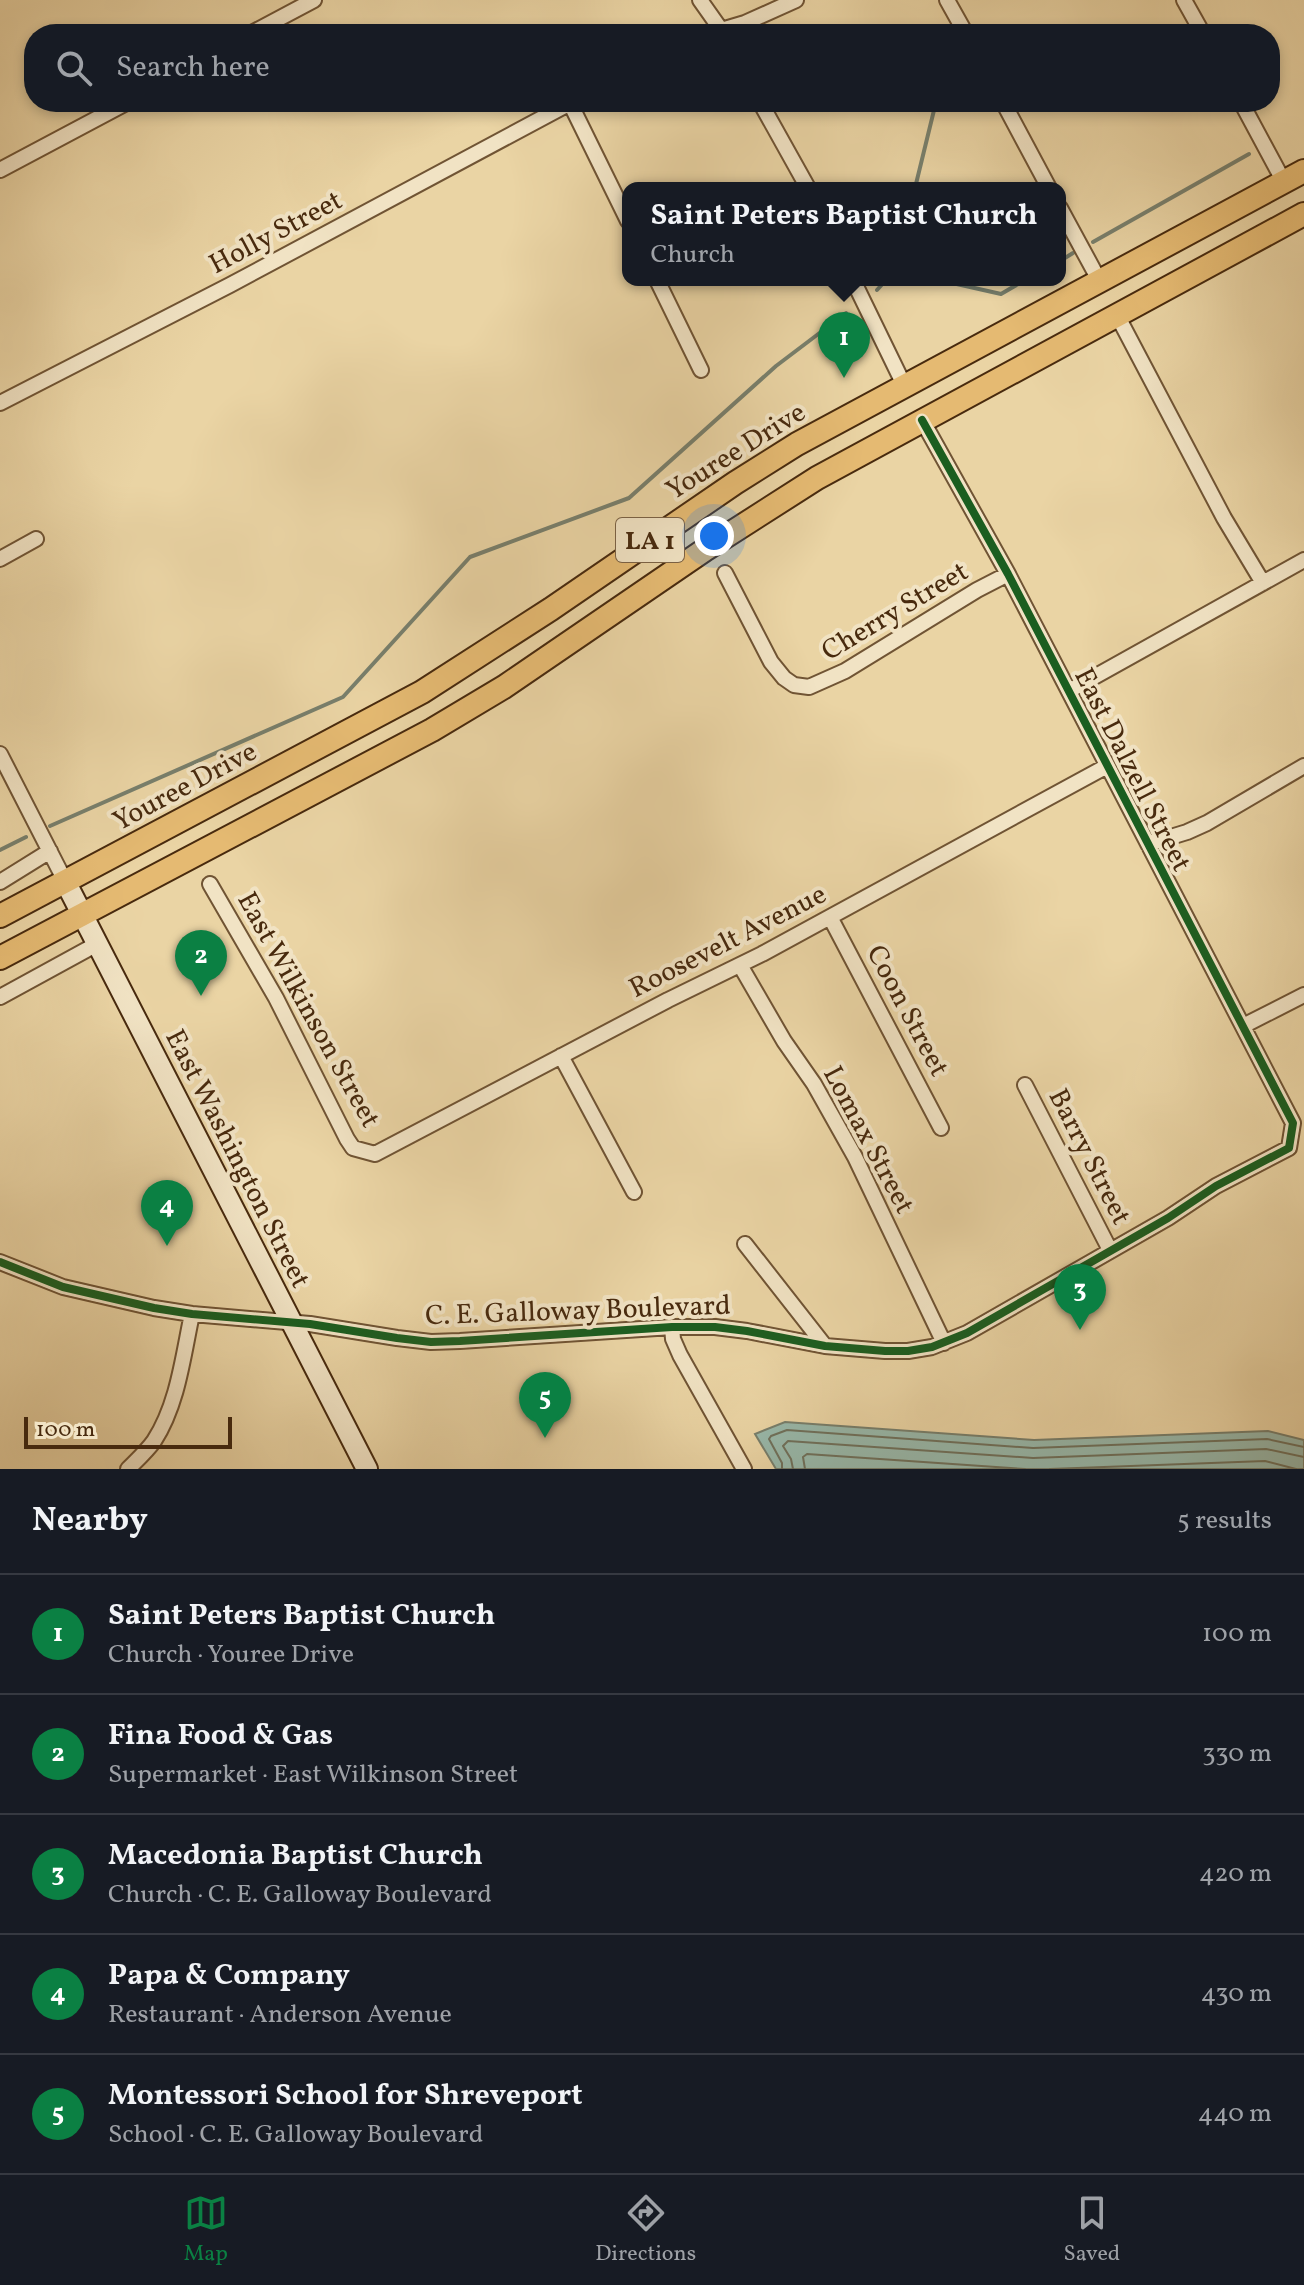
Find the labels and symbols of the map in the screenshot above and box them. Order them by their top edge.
street label: Holly Street [203,182,350,285]
pin: 1 [818,312,870,378]
street label: Youree Drive [659,394,814,511]
your location [694,516,734,556]
road number: LA 1 [616,518,684,562]
street label: Cherry Street [815,553,976,671]
street label: East Dalzell Street [1064,661,1200,879]
street label: Youree Drive [106,733,264,842]
street label: Roosevelt Avenue [623,876,833,1009]
street label: East Wilkinson Street [227,885,389,1135]
pin: 2 [175,930,227,996]
street label: Coon Street [856,939,958,1084]
street label: East Washington Street [155,1023,319,1295]
street label: Lomax Street [812,1059,923,1221]
street label: Barry Street [1038,1082,1140,1232]
pin: 4 [141,1180,193,1246]
pin: 3 [1054,1264,1106,1330]
street label: C. E. Galloway Boulevard [425,1287,732,1336]
pin: 5 [519,1372,571,1438]
scale bar [24,1413,232,1449]

